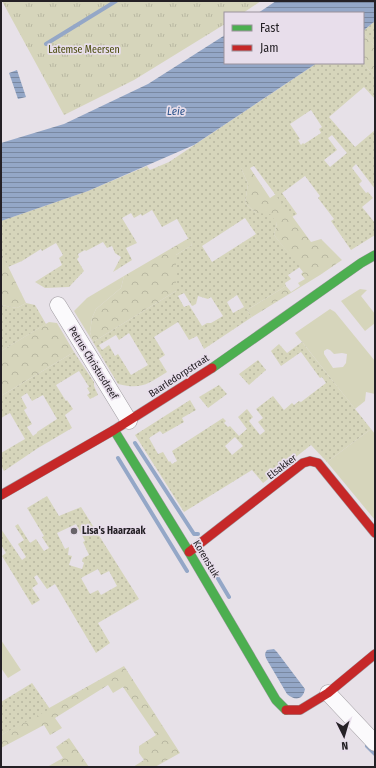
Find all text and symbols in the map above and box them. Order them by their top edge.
legend [224,12,364,64]
text: Fast [260,21,279,35]
text: Jam [260,41,278,55]
park label: Latemse Meersen [48,44,120,56]
water label: Leie [167,105,185,118]
street label: Petrus Christusdreef [66,325,121,402]
street label: Baarledorpstraat [147,352,212,400]
street label: Elsakker [265,452,300,482]
place label: Lisa's Haarzaak [82,525,146,537]
marker: Lisa's Haarzaak [69,526,79,536]
street label: Korenstuk [190,538,222,580]
north arrow [324,716,364,756]
text: N [341,739,349,752]

